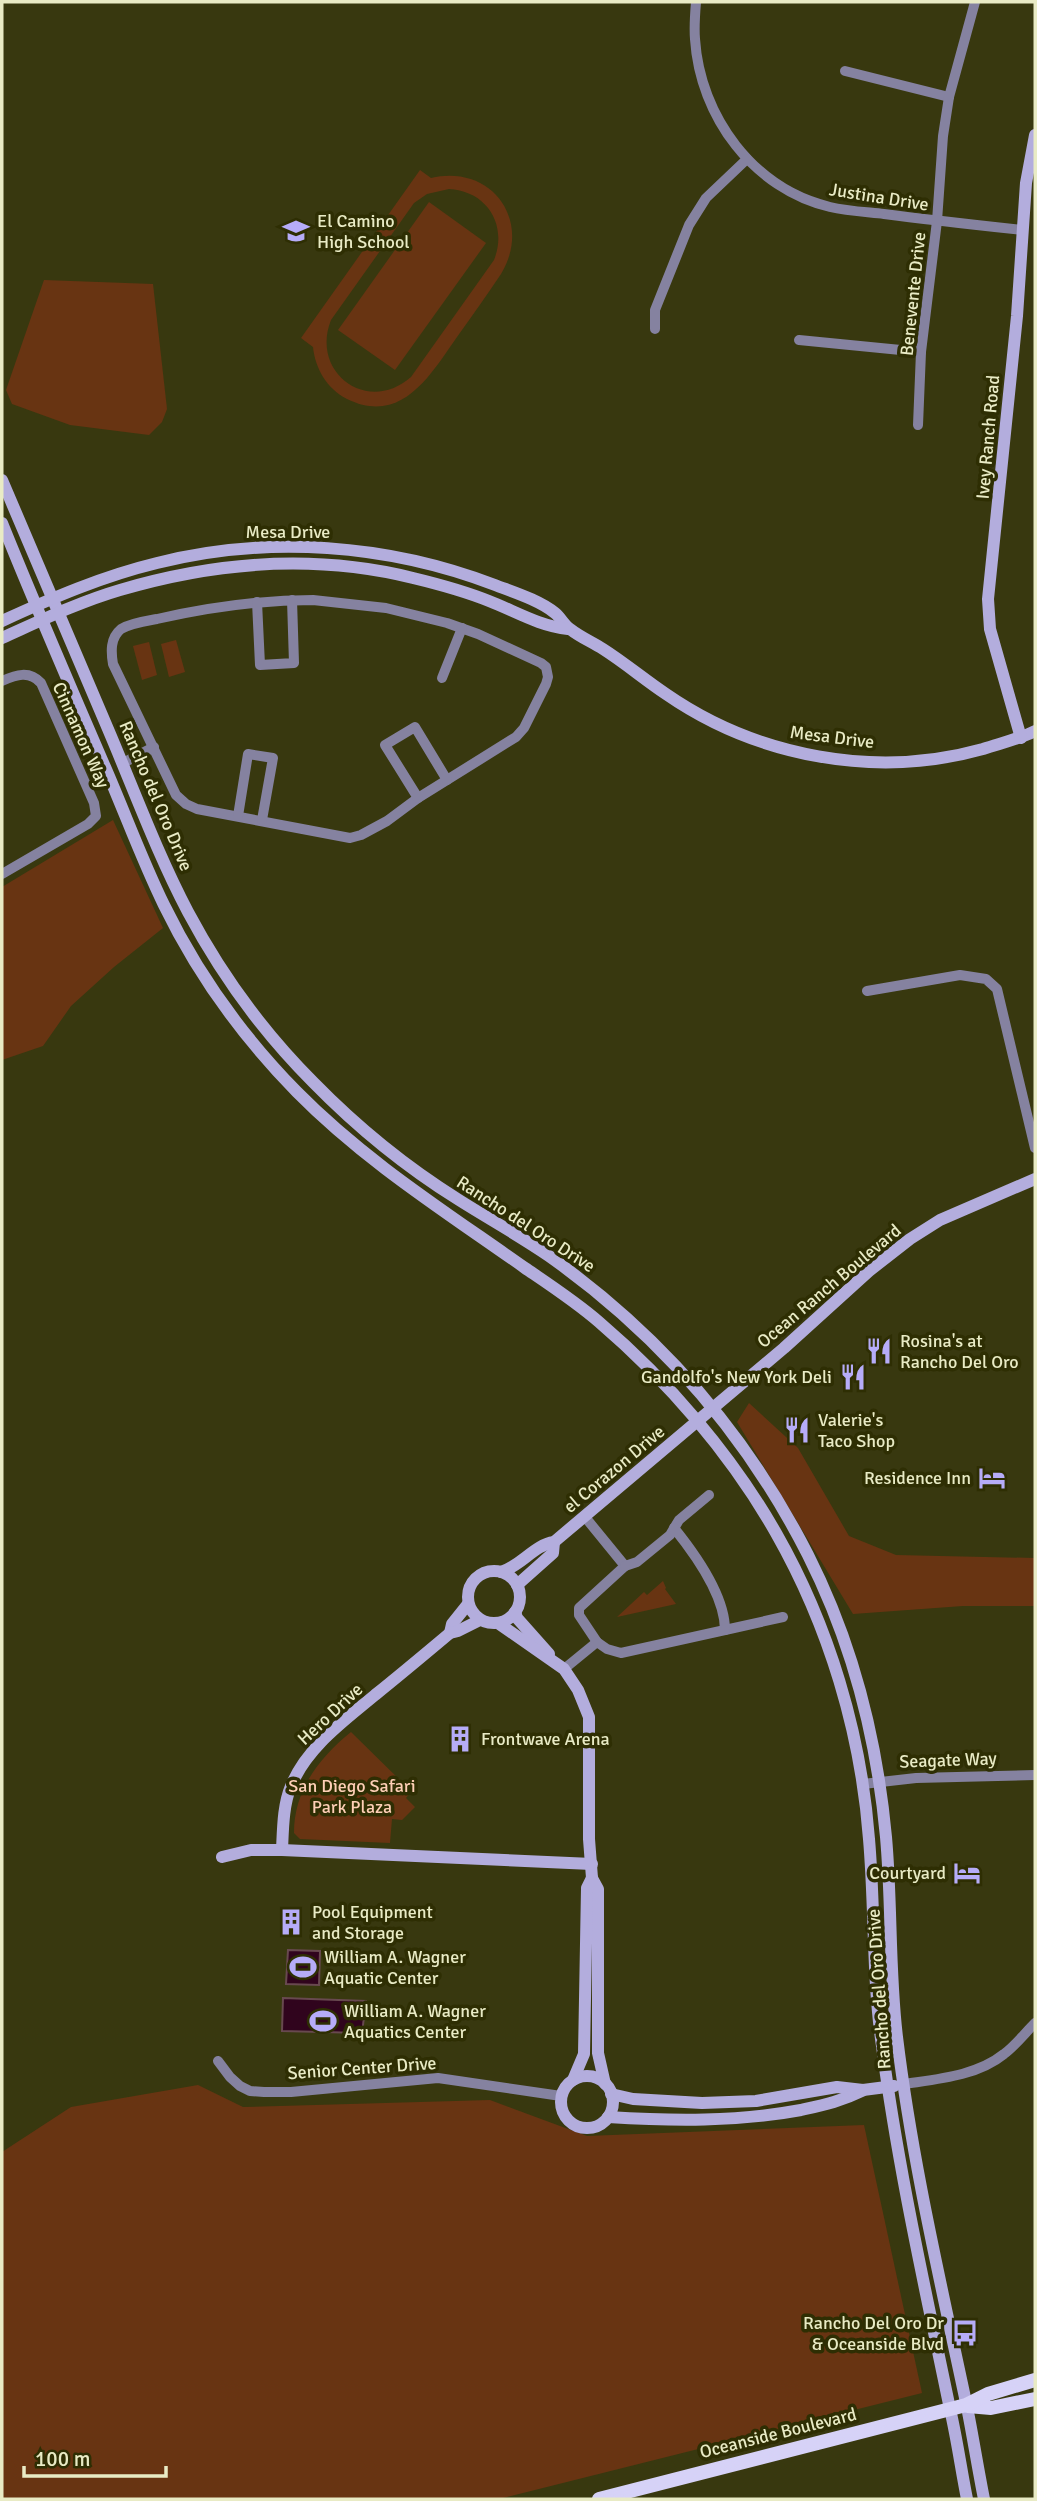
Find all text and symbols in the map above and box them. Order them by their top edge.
street label: Justina Drive [828,178,930,216]
place label: El Camino High School [317,210,410,253]
school or university icon: El Camino High School [281,216,311,246]
street label: Benevente Drive [896,231,930,357]
street label: Ivey Ranch Road [972,374,1004,500]
street label: Mesa Drive [246,521,330,543]
street label: Cinnamon Way [48,678,114,792]
street label: Rancho del Oro Drive [114,718,198,874]
street label: Mesa Drive [789,721,875,753]
street label: Rancho del Oro Drive [453,1171,599,1277]
street label: Ocean Ranch Boulevard [752,1219,906,1353]
place label: Rosina's at Rancho Del Oro [900,1330,1019,1373]
restaurant icon: Rosina's at Rancho Del Oro [864,1336,894,1366]
restaurant icon: Gandolfo's New York Deli [838,1362,868,1392]
place label: Gandolfo's New York Deli [641,1366,832,1388]
place label: Valerie's Taco Shop [818,1409,895,1452]
restaurant icon: Valerie's Taco Shop [782,1415,812,1445]
street label: el Corazon Drive [559,1420,669,1518]
hotel icon: Residence Inn [977,1463,1007,1493]
place label: Residence Inn [864,1467,971,1489]
street label: Hero Drive [293,1678,367,1750]
building icon: Frontwave Arena [445,1724,475,1754]
place label: Frontwave Arena [481,1728,610,1750]
street label: Seagate Way [899,1747,998,1773]
park label: San Diego Safari Park Plaza [288,1775,416,1818]
hotel icon: Courtyard [952,1858,982,1888]
place label: Courtyard [869,1862,946,1884]
place label: Pool Equipment and Storage [312,1901,433,1944]
building icon: Pool Equipment and Storage [276,1907,306,1937]
street label: Rancho del Oro Drive [862,1908,896,2070]
place label: William A. Wagner Aquatic Center [324,1946,466,1989]
sports icon: William A. Wagner Aquatic Center [288,1952,318,1982]
place label: William A. Wagner Aquatics Center [344,2000,486,2043]
sports icon: William A. Wagner Aquatics Center [308,2006,338,2036]
street label: Senior Center Drive [287,2052,437,2084]
place label: Rancho Del Oro Dr & Oceanside Blvd [803,2312,944,2355]
bus stop icon: Rancho Del Oro Dr & Oceanside Blvd [950,2318,980,2348]
street label: Oceanside Boulevard [697,2403,859,2463]
scale bar [24,2434,166,2478]
text: 100 m [35,2446,90,2472]

